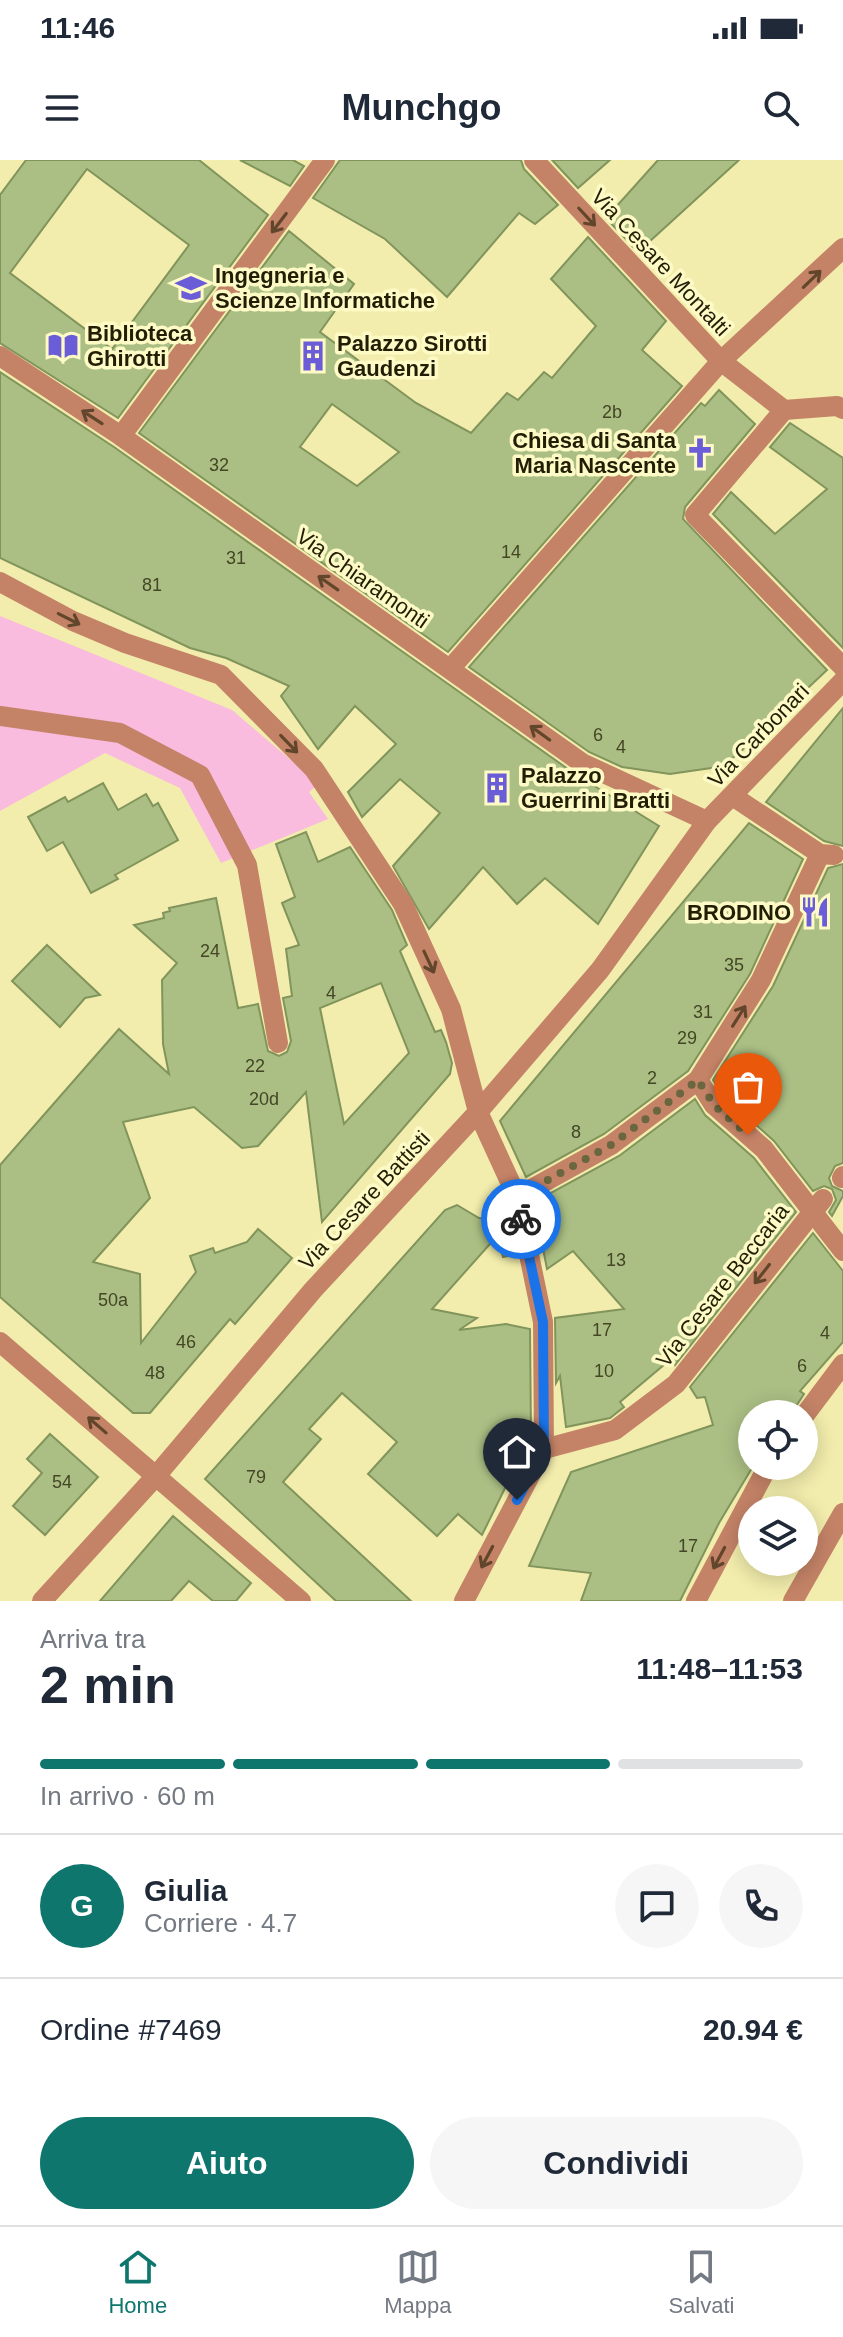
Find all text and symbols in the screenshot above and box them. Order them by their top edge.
text: 11:46 [40,11,115,44]
icon: menu [40,86,84,130]
icon: search [759,86,803,130]
text: Munchgo [342,87,501,128]
street label: Via Cesare Montalti [586,184,735,341]
one-way arrow [577,207,596,227]
one-way arrow [271,212,288,233]
place label: Ingegneria e Scienze Informatiche [215,263,435,313]
one-way arrow [802,269,822,288]
school or university icon: Ingegneria e Scienze Informatiche [174,271,208,305]
place label: Biblioteca Ghirotti [87,321,193,371]
library icon: Biblioteca Ghirotti [46,329,80,363]
place label: Palazzo Sirotti Gaudenzi [337,331,487,381]
building icon: Palazzo Sirotti Gaudenzi [296,339,330,373]
house number: 2b [602,402,622,422]
one-way arrow [81,409,104,425]
place label: Chiesa di Santa Maria Nascente [512,428,677,478]
church icon: Chiesa di Santa Maria Nascente [683,436,717,470]
house number: 32 [209,455,229,475]
street label: Via Chiaramonti [292,523,434,633]
house number: 14 [501,542,521,562]
house number: 31 [226,548,246,568]
one-way arrow [318,574,339,591]
house number: 81 [142,575,162,595]
one-way arrow [56,611,80,627]
street label: Via Carbonari [703,678,814,792]
one-way arrow [530,725,551,742]
house number: 6 [593,725,603,745]
one-way arrow [280,734,299,754]
house number: 4 [616,737,626,757]
place label: Palazzo Guerrini Bratti [521,763,670,813]
building icon: Palazzo Guerrini Bratti [480,771,514,805]
restaurant icon: BRODINO [798,895,832,929]
place label: BRODINO [687,900,791,925]
house number: 24 [200,941,220,961]
one-way arrow [422,950,437,974]
house number: 35 [724,955,744,975]
house number: 4 [326,983,336,1003]
house number: 31 [693,1002,713,1022]
one-way arrow [730,1005,747,1027]
house number: 29 [677,1028,697,1048]
pin [714,1053,782,1135]
house number: 22 [245,1056,265,1076]
icon: bag [726,1065,770,1109]
house number: 2 [647,1068,657,1088]
house number: 20d [249,1089,279,1109]
house number: 8 [571,1122,581,1142]
street label: Via Cesare Battisti [294,1126,435,1275]
courier [481,1179,561,1259]
icon: bike [499,1197,543,1241]
street label: Via Cesare Beccaria [651,1198,794,1372]
house number: 13 [606,1250,626,1270]
one-way arrow [754,1263,771,1284]
house number: 50a [98,1290,129,1310]
house number: 17 [592,1320,612,1340]
house number: 4 [820,1323,830,1343]
house number: 46 [176,1332,196,1352]
house number: 6 [797,1356,807,1376]
house number: 10 [594,1361,614,1381]
house number: 48 [145,1363,165,1383]
map controls [738,1400,818,1576]
button: locate [738,1400,818,1480]
one-way arrow [87,1416,107,1434]
pin [483,1418,551,1500]
icon: home [495,1430,539,1474]
house number: 79 [246,1467,266,1487]
house number: 54 [52,1472,72,1492]
button: layers [738,1496,818,1576]
house number: 17 [678,1536,698,1556]
one-way arrow [479,1545,495,1568]
one-way arrow [710,1546,726,1569]
text: Arriva tra [40,1624,145,1654]
text: 11:48–11:53 [636,1652,803,1685]
text: 2 min [40,1656,176,1714]
text: In arrivo · 60 m [40,1781,215,1811]
button: chat [615,1864,699,1948]
button: phone [719,1864,803,1948]
text: Giulia [144,1874,227,1907]
text: G [70,1889,94,1922]
text: Corriere · 4.7 [144,1908,297,1938]
text: Ordine #7469 [40,2013,222,2046]
text: 20.94 € [703,2013,803,2046]
button: Aiuto [40,2117,414,2209]
button: Condividi [430,2117,803,2209]
tab: Home [108,2245,167,2319]
tab: Mappa [384,2245,451,2319]
tab: Salvati [668,2245,734,2319]

